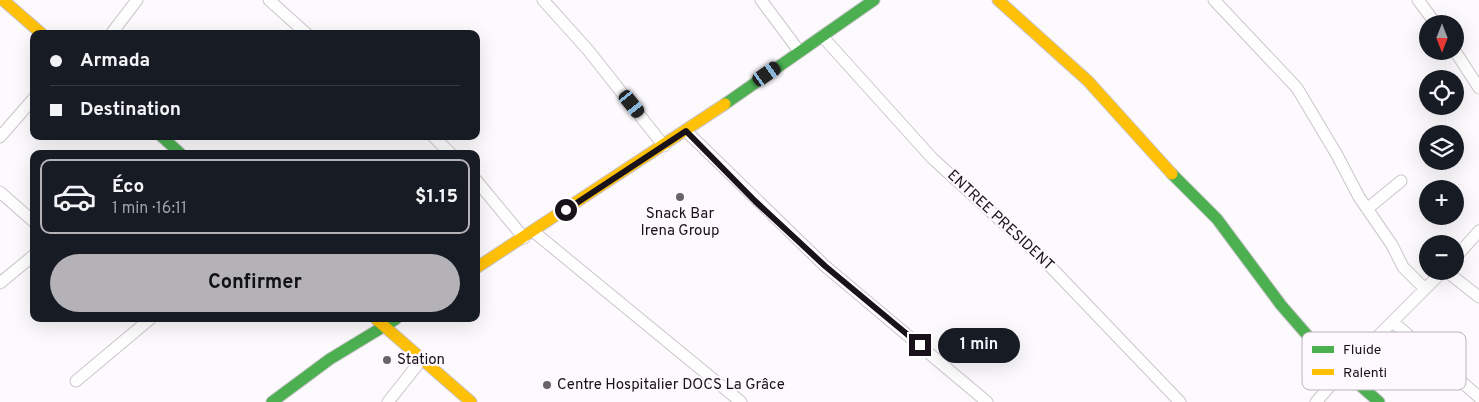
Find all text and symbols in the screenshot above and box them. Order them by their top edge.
north arrow [1419,15,1464,60]
map controls [1419,15,1464,280]
text: Armada [80,49,150,73]
car [750,59,783,89]
button: locate [1419,70,1464,115]
car [616,88,647,120]
text: Destination [80,98,181,122]
button: layers [1419,125,1464,170]
street label: ENTREE PRESIDENT [943,167,1057,275]
icon: car [52,174,97,219]
text: Éco [112,175,144,199]
button: + [1419,180,1464,225]
text: $1.15 [415,185,458,209]
marker: Snack Bar Irena Group [674,191,686,203]
text: 1 min · 16:11 [112,199,187,219]
route start [555,199,577,221]
place label: Snack Bar Irena Group [640,205,720,241]
button: − [1419,235,1464,280]
button: Confirmer [50,254,460,312]
callout: 1 min [938,328,1020,362]
legend [1302,332,1466,390]
route end [909,334,931,356]
text: 1 min [960,335,998,355]
text: Fluide [1343,342,1381,359]
place label: Station [397,351,445,370]
marker: Station [381,354,393,366]
text: Ralenti [1343,365,1387,382]
place label: Centre Hospitalier DOCS La Grâce [557,376,785,395]
marker: Centre Hospitalier DOCS La Grâce [541,379,553,391]

